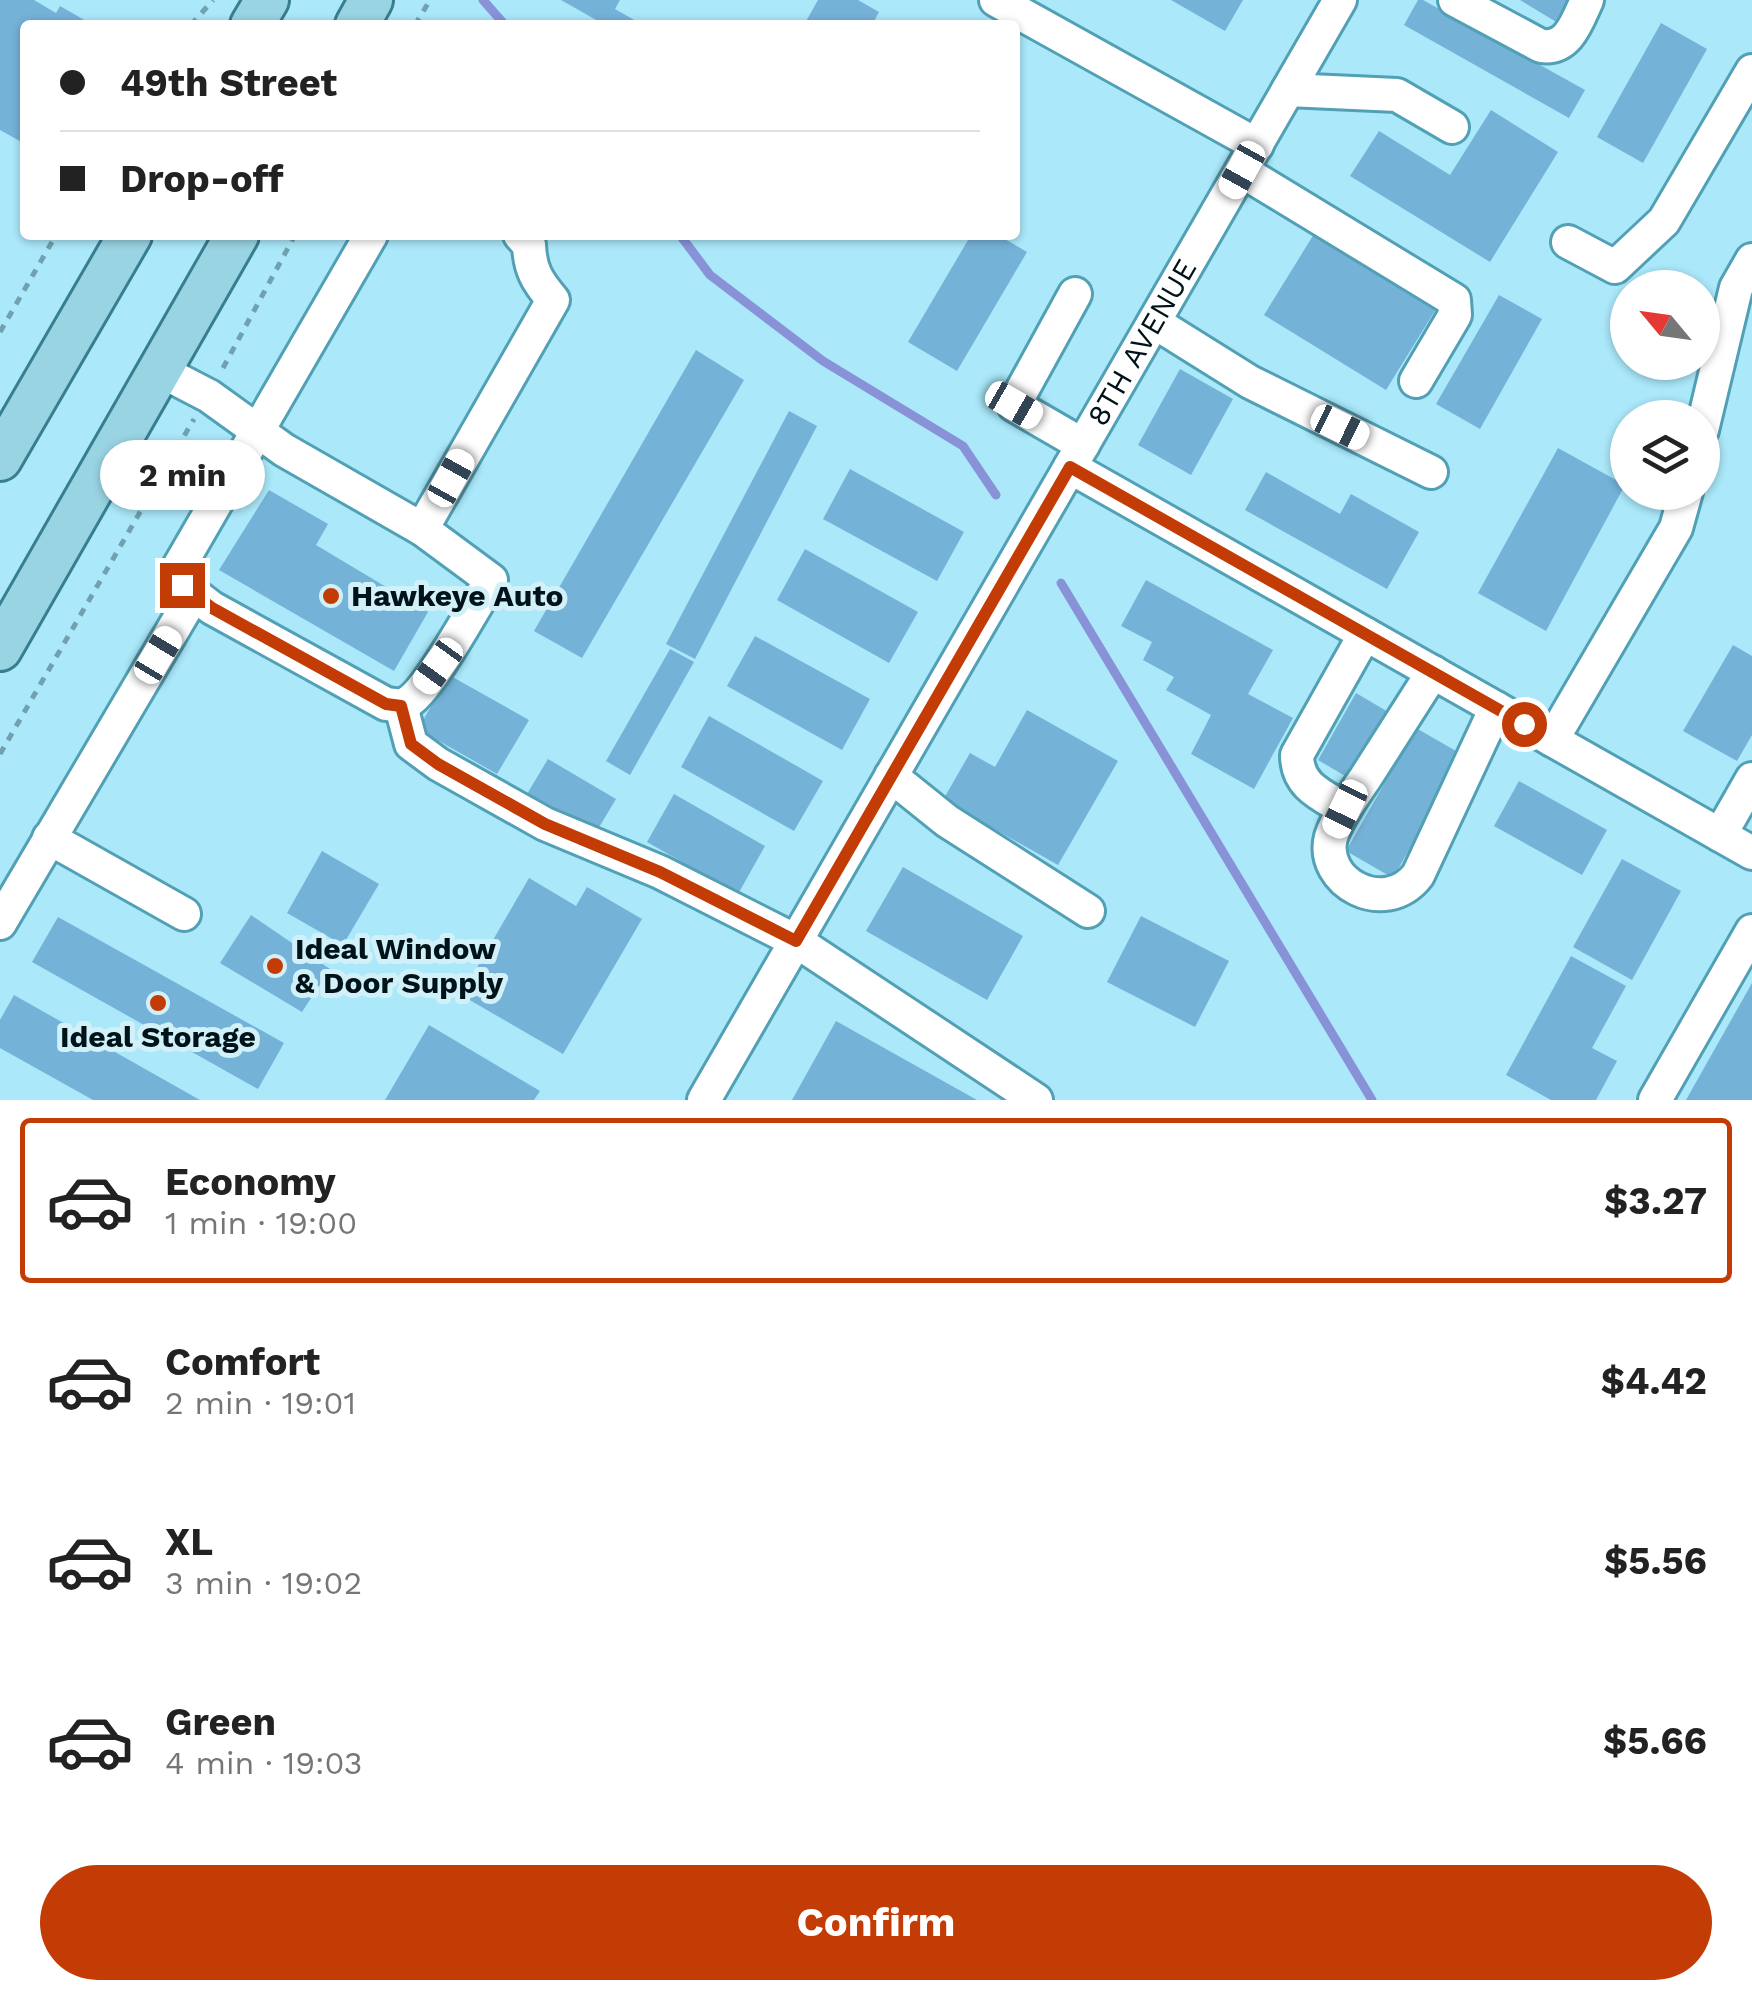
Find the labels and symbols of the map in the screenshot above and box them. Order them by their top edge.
car [1214,136,1270,204]
street label: 8TH AVENUE [1080,253,1203,432]
north arrow [1610,270,1720,380]
car [981,377,1047,433]
car [1306,400,1374,454]
callout: 2 min [100,440,264,510]
car [423,444,479,512]
route end [160,563,205,608]
place label: Hawkeye Auto [351,578,563,613]
marker: Hawkeye Auto [320,585,342,607]
car [130,622,186,688]
car [408,633,468,699]
route start [1502,702,1547,747]
car [1318,775,1372,843]
place label: Ideal Window & Door Supply [295,931,503,1000]
marker: Ideal Window & Door Supply [264,955,286,977]
marker: Ideal Storage [147,992,169,1014]
place label: Ideal Storage [60,1019,256,1054]

